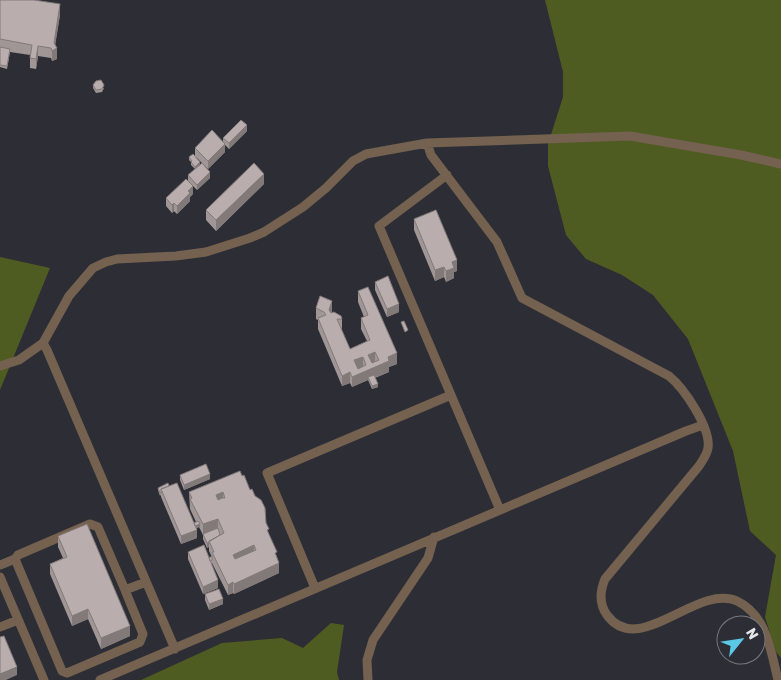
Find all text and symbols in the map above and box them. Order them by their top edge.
north arrow [716,615,766,665]
text: N [742,625,762,642]

